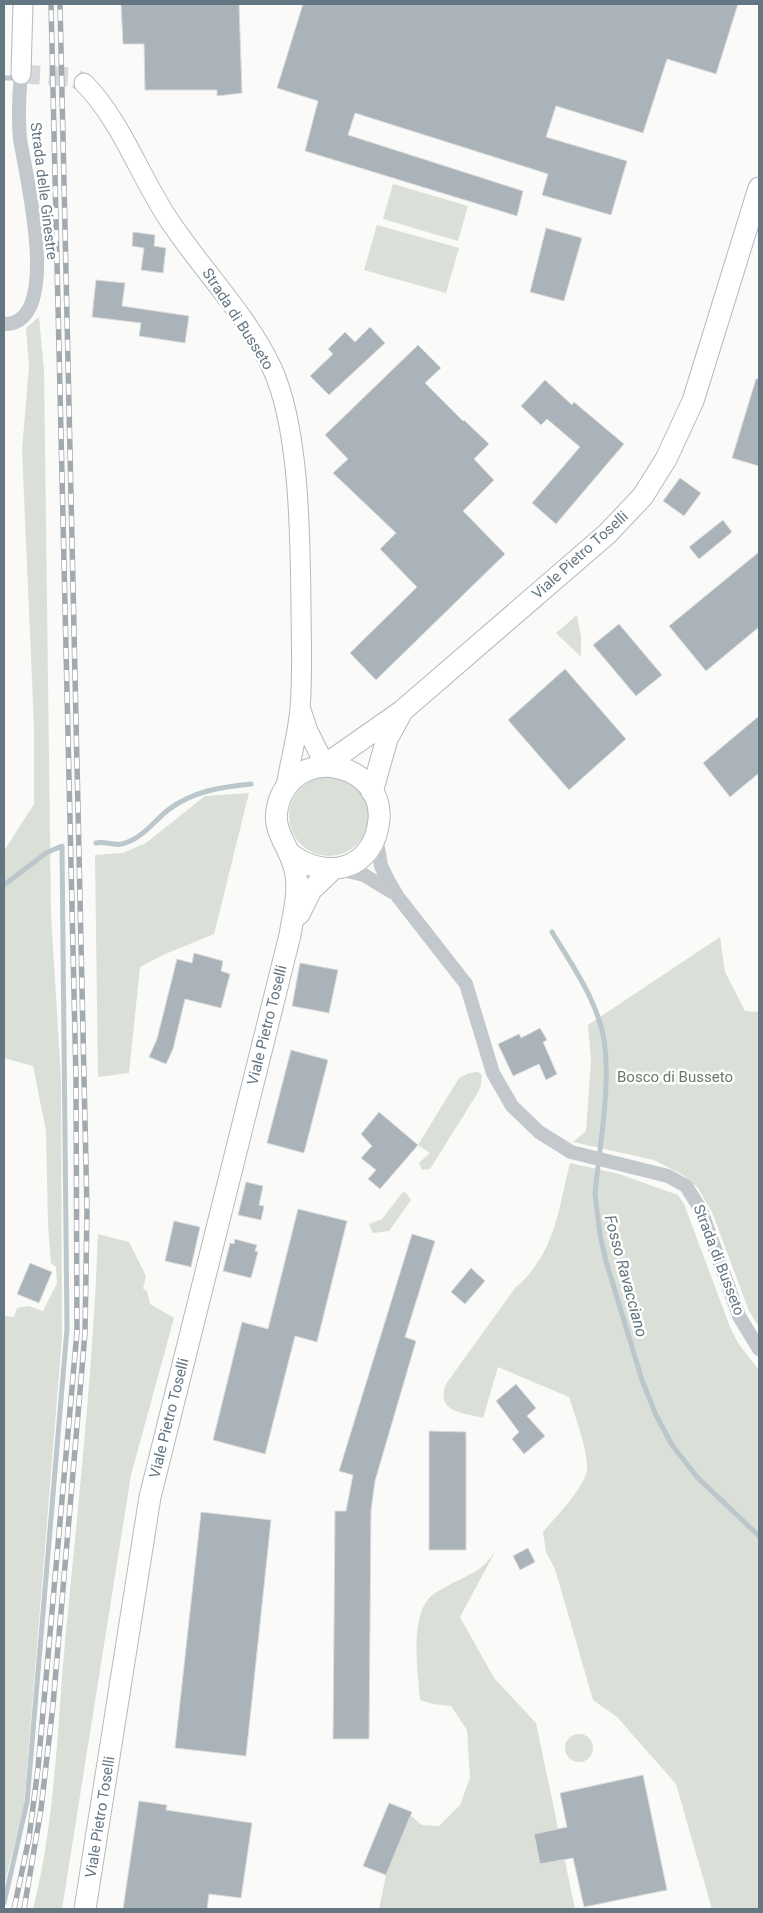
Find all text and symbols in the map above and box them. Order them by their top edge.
street label: Strada delle Ginestre [27,121,61,261]
street label: Strada di Busseto [199,265,277,373]
street label: Viale Pietro Toselli [528,507,632,603]
street label: Viale Pietro Toselli [243,963,291,1087]
park label: Bosco di Busseto [617,1068,733,1086]
street label: Strada di Busseto [690,1202,748,1318]
water label: Fosso Ravacciano [601,1213,651,1339]
street label: Viale Pietro Toselli [145,1356,193,1480]
street label: Viale Pietro Toselli [81,1755,119,1879]

